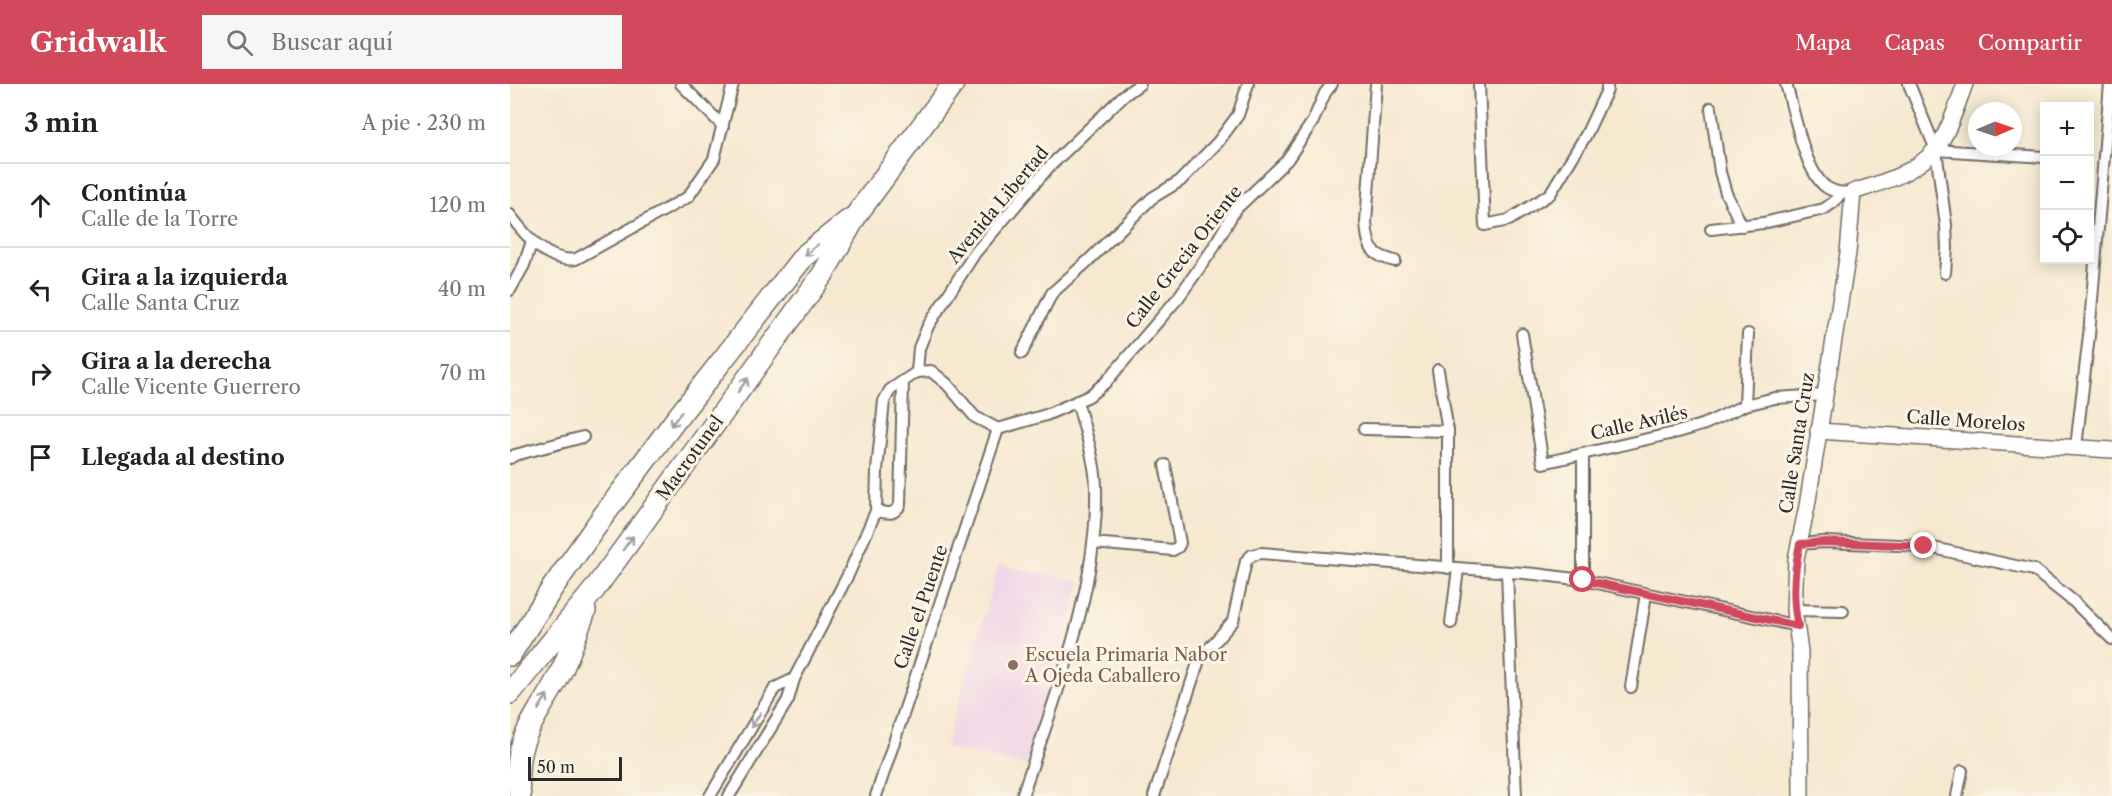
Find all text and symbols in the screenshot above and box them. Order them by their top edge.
search box [202,15,622,69]
text: Gridwalk [30,25,166,59]
icon: search [223,26,256,59]
text: Buscar aquí [271,29,393,56]
text: Mapa [1795,30,1851,55]
text: Capas [1884,30,1945,55]
text: Compartir [1978,30,2082,55]
north arrow [1968,102,2022,156]
map controls [2040,102,2094,264]
button: + [2040,102,2094,156]
text: 3 min [24,107,98,139]
text: A pie · 230 m [362,111,486,135]
street label: Avenida Libertad [942,142,1053,269]
button: − [2040,156,2094,210]
text: Continúa [81,180,187,207]
street label: Calle Grecia Oriente [1121,181,1247,333]
icon: ahead [24,189,57,222]
text: 120 m [429,193,486,217]
text: Calle de la Torre [81,207,238,231]
button: locate [2040,210,2094,264]
one-way arrow [804,244,820,257]
text: Gira a la izquierda [81,264,288,291]
icon: left [24,273,57,306]
text: 40 m [438,277,486,301]
text: Calle Santa Cruz [81,291,240,315]
text: Gira a la derecha [81,348,271,375]
icon: right [24,357,57,390]
text: 70 m [440,361,486,385]
street label: Calle Santa Cruz [1775,371,1819,515]
text: Calle Vicente Guerrero [81,375,301,399]
one-way arrow [737,377,749,394]
street label: Calle Avilés [1588,401,1690,445]
street label: Calle Morelos [1906,406,2026,436]
one-way arrow [670,410,683,426]
street label: Macrotunel [652,411,728,505]
icon: arrive [24,441,57,474]
text: Llegada al destino [81,444,285,471]
route end [1910,532,1936,558]
one-way arrow [622,535,634,551]
street label: Calle el Puente [889,542,953,672]
route start [1569,566,1595,592]
place label: Escuela Primaria Nabor A Ojeda Caballero [1024,644,1227,687]
marker: Escuela Primaria Nabor A Ojeda Caballero [1006,658,1020,672]
one-way arrow [537,694,549,711]
one-way arrow [749,711,761,728]
scale bar [528,754,622,782]
text: 50 m [537,757,575,777]

